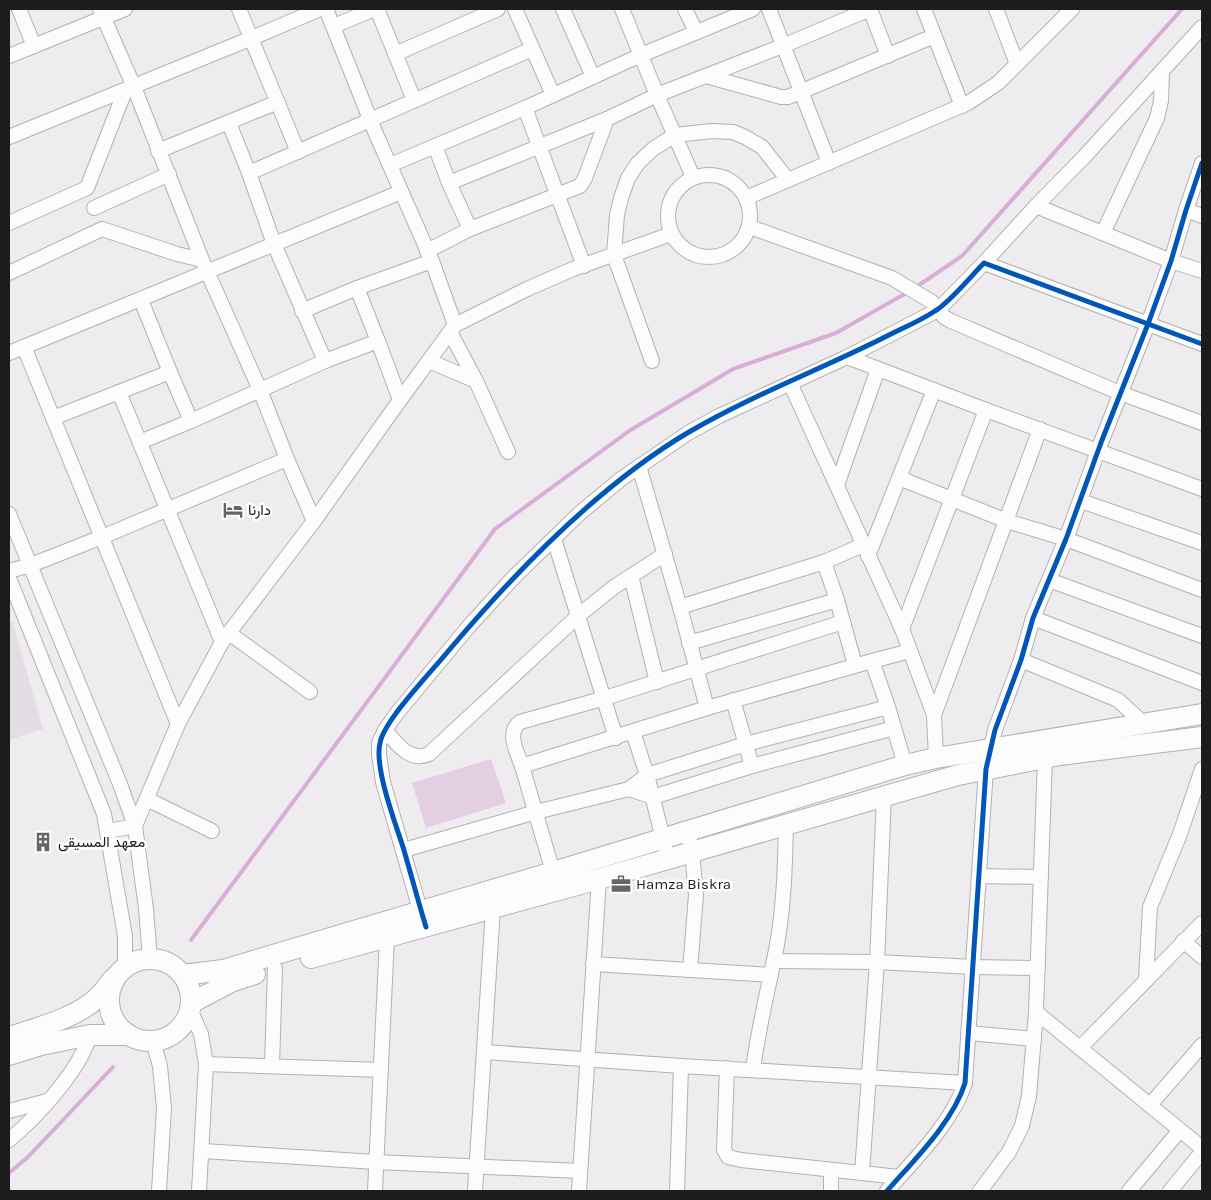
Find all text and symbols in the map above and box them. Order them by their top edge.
hotel icon: دارنا [222,499,244,521]
place label: دارنا [248,501,271,519]
building icon: معهد المسيقى [32,831,54,853]
place label: معهد المسيقى [58,833,145,852]
office icon: Hamza Biskra [610,873,632,895]
place label: Hamza Biskra [636,875,731,893]

